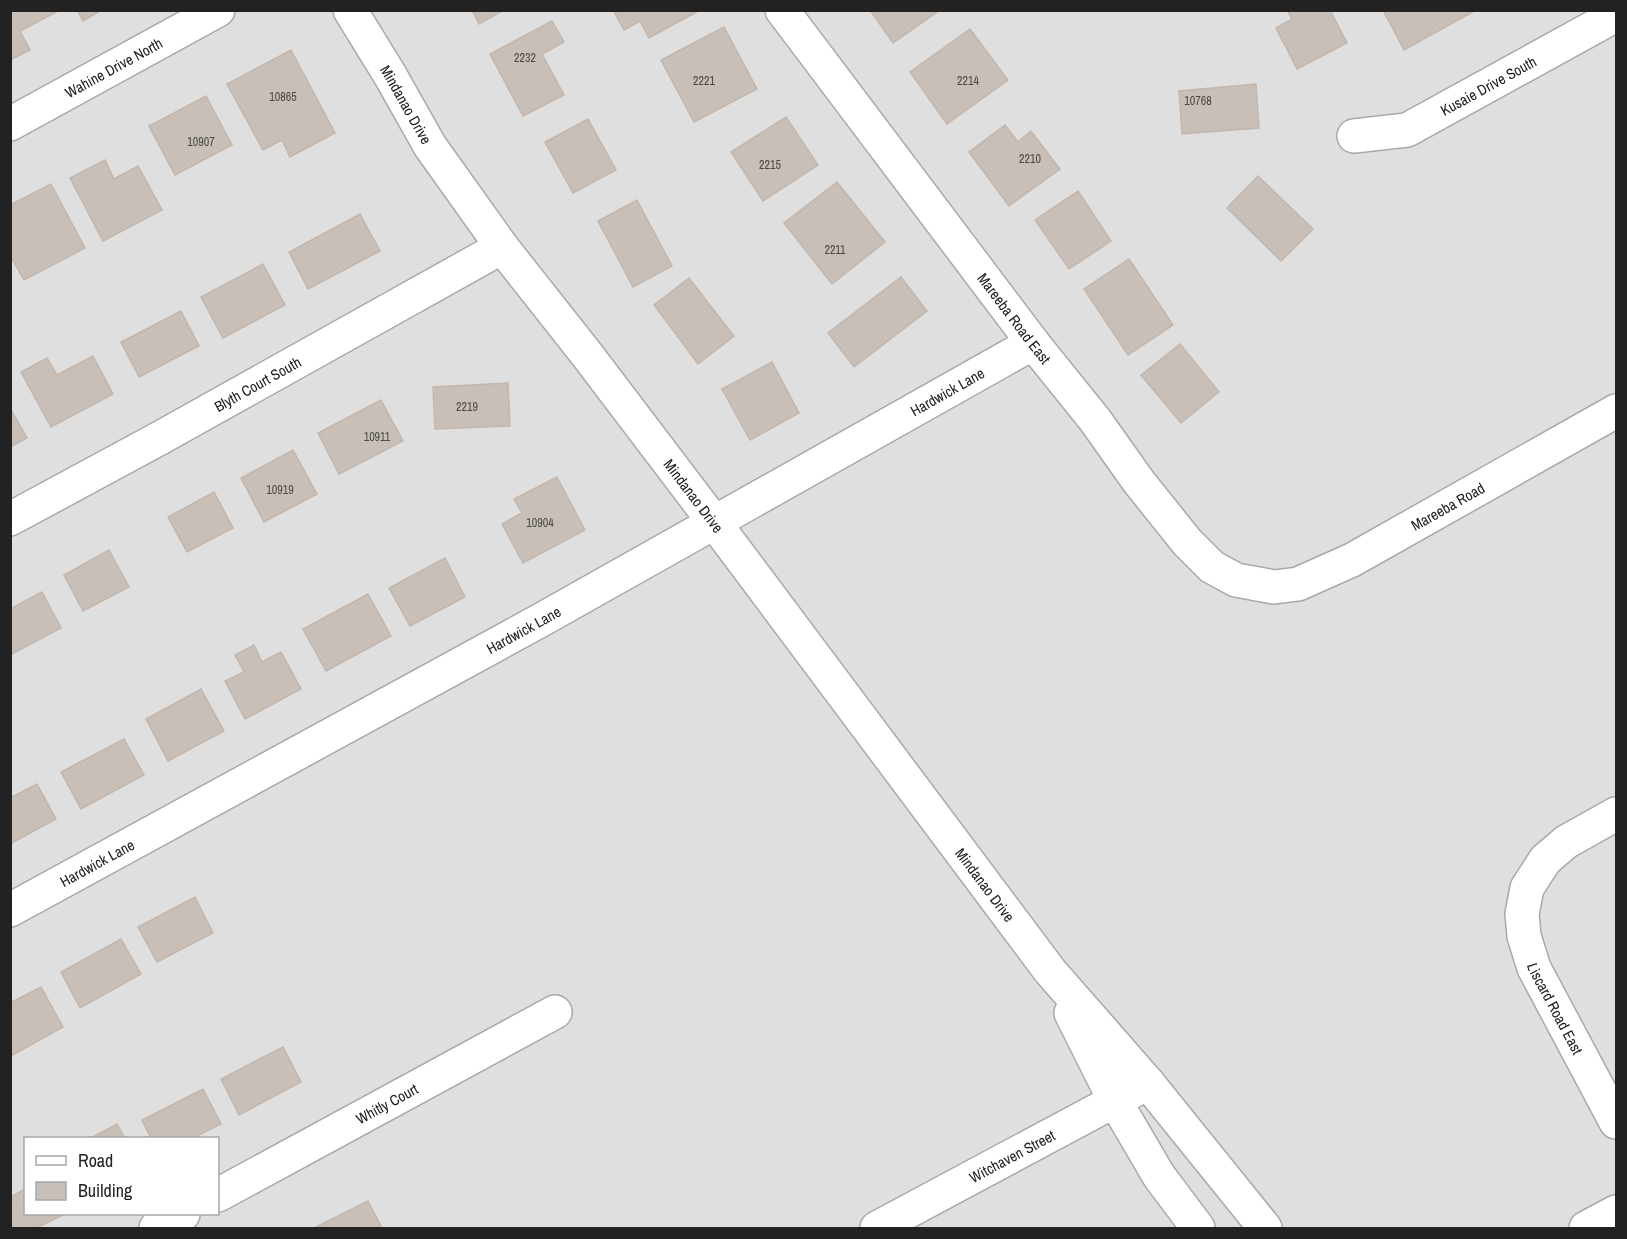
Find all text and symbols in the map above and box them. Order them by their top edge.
street label: Wahine Drive North [61,32,166,103]
house number: 2232 [514,50,536,66]
street label: Kusaie Drive South [1436,50,1540,120]
street label: Mindanao Drive [376,61,437,148]
house number: 2221 [693,73,715,89]
house number: 2214 [957,73,979,89]
house number: 10865 [269,89,297,105]
house number: 10768 [1184,93,1212,109]
house number: 10907 [187,134,215,150]
house number: 2210 [1019,151,1041,167]
house number: 2215 [759,157,781,173]
house number: 2211 [824,242,846,258]
street label: Mareeba Road East [973,268,1056,369]
street label: Blyth Court South [210,351,305,416]
street label: Hardwick Lane [906,362,988,421]
house number: 2219 [456,399,478,415]
house number: 10911 [364,429,391,445]
street label: Mindanao Drive [659,454,729,537]
street label: Mareeba Road [1407,477,1488,535]
house number: 10919 [266,482,294,498]
house number: 10904 [526,515,554,531]
street label: Hardwick Lane [482,600,565,658]
street label: Hardwick Lane [56,834,138,891]
street label: Mindanao Drive [951,843,1020,926]
street label: Liscard Road East [1522,960,1589,1058]
street label: Whitly Court [352,1078,422,1129]
street label: Witchaven Street [965,1124,1059,1187]
legend [24,1137,219,1215]
text: Road [78,1148,113,1173]
text: Building [78,1178,133,1203]

